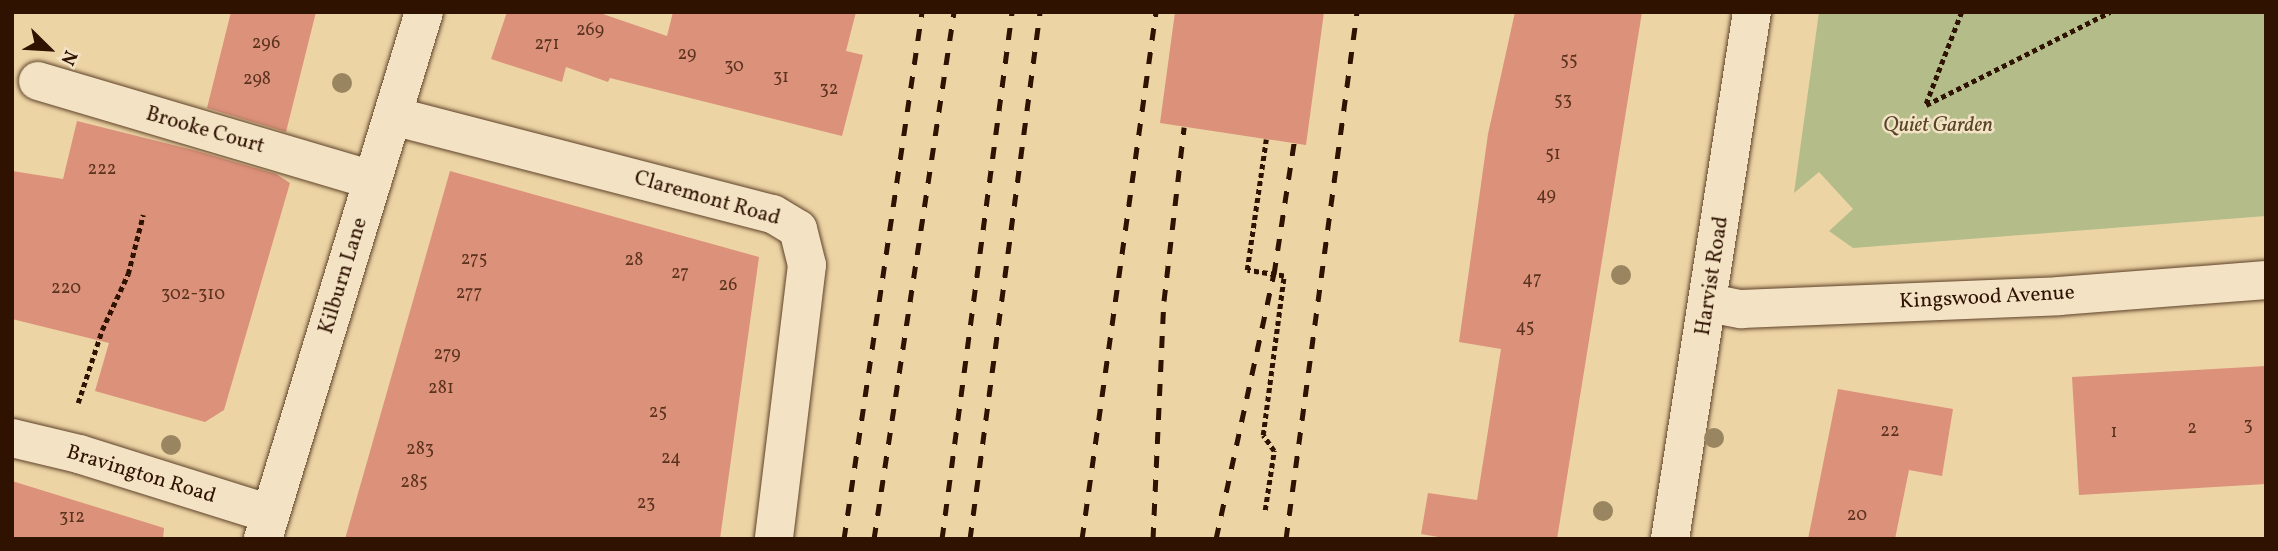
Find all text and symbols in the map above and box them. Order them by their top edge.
north arrow [14,14,84,84]
house number: 269 [576,20,604,42]
house number: 296 [252,33,280,55]
house number: 271 [535,34,559,56]
house number: 29 [678,44,696,66]
text: N [54,46,83,69]
house number: 55 [1560,50,1578,72]
house number: 30 [724,56,744,78]
house number: 31 [773,67,789,89]
house number: 298 [243,69,271,91]
house number: 32 [820,79,838,101]
house number: 53 [1554,90,1572,112]
street label: Brooke Court [143,102,267,160]
park label: Quiet Garden [1883,113,1993,139]
house number: 51 [1545,144,1561,166]
house number: 222 [88,159,116,181]
street label: Claremont Road [631,166,783,232]
house number: 49 [1536,185,1556,207]
street label: Kilburn Lane [314,215,374,337]
street label: Harvist Road [1691,215,1735,337]
house number: 275 [461,249,487,271]
house number: 28 [625,250,643,272]
house number: 27 [671,263,689,285]
house number: 47 [1522,269,1542,291]
house number: 26 [719,275,737,297]
house number: 220 [51,278,81,300]
street label: Kingswood Avenue [1899,281,2075,315]
house number: 277 [456,283,482,305]
house number: 302-310 [161,284,225,306]
house number: 45 [1516,317,1534,339]
house number: 279 [433,344,461,366]
house number: 281 [428,378,454,400]
house number: 25 [649,402,667,424]
house number: 3 [2243,415,2253,437]
house number: 2 [2187,418,2197,440]
house number: 22 [1880,421,1900,443]
house number: 1 [2111,422,2117,444]
house number: 283 [406,439,434,461]
street label: Bravington Road [63,440,219,510]
house number: 24 [661,448,681,470]
house number: 285 [400,472,428,494]
house number: 23 [637,493,655,515]
house number: 20 [1847,505,1867,527]
house number: 312 [59,507,85,529]

